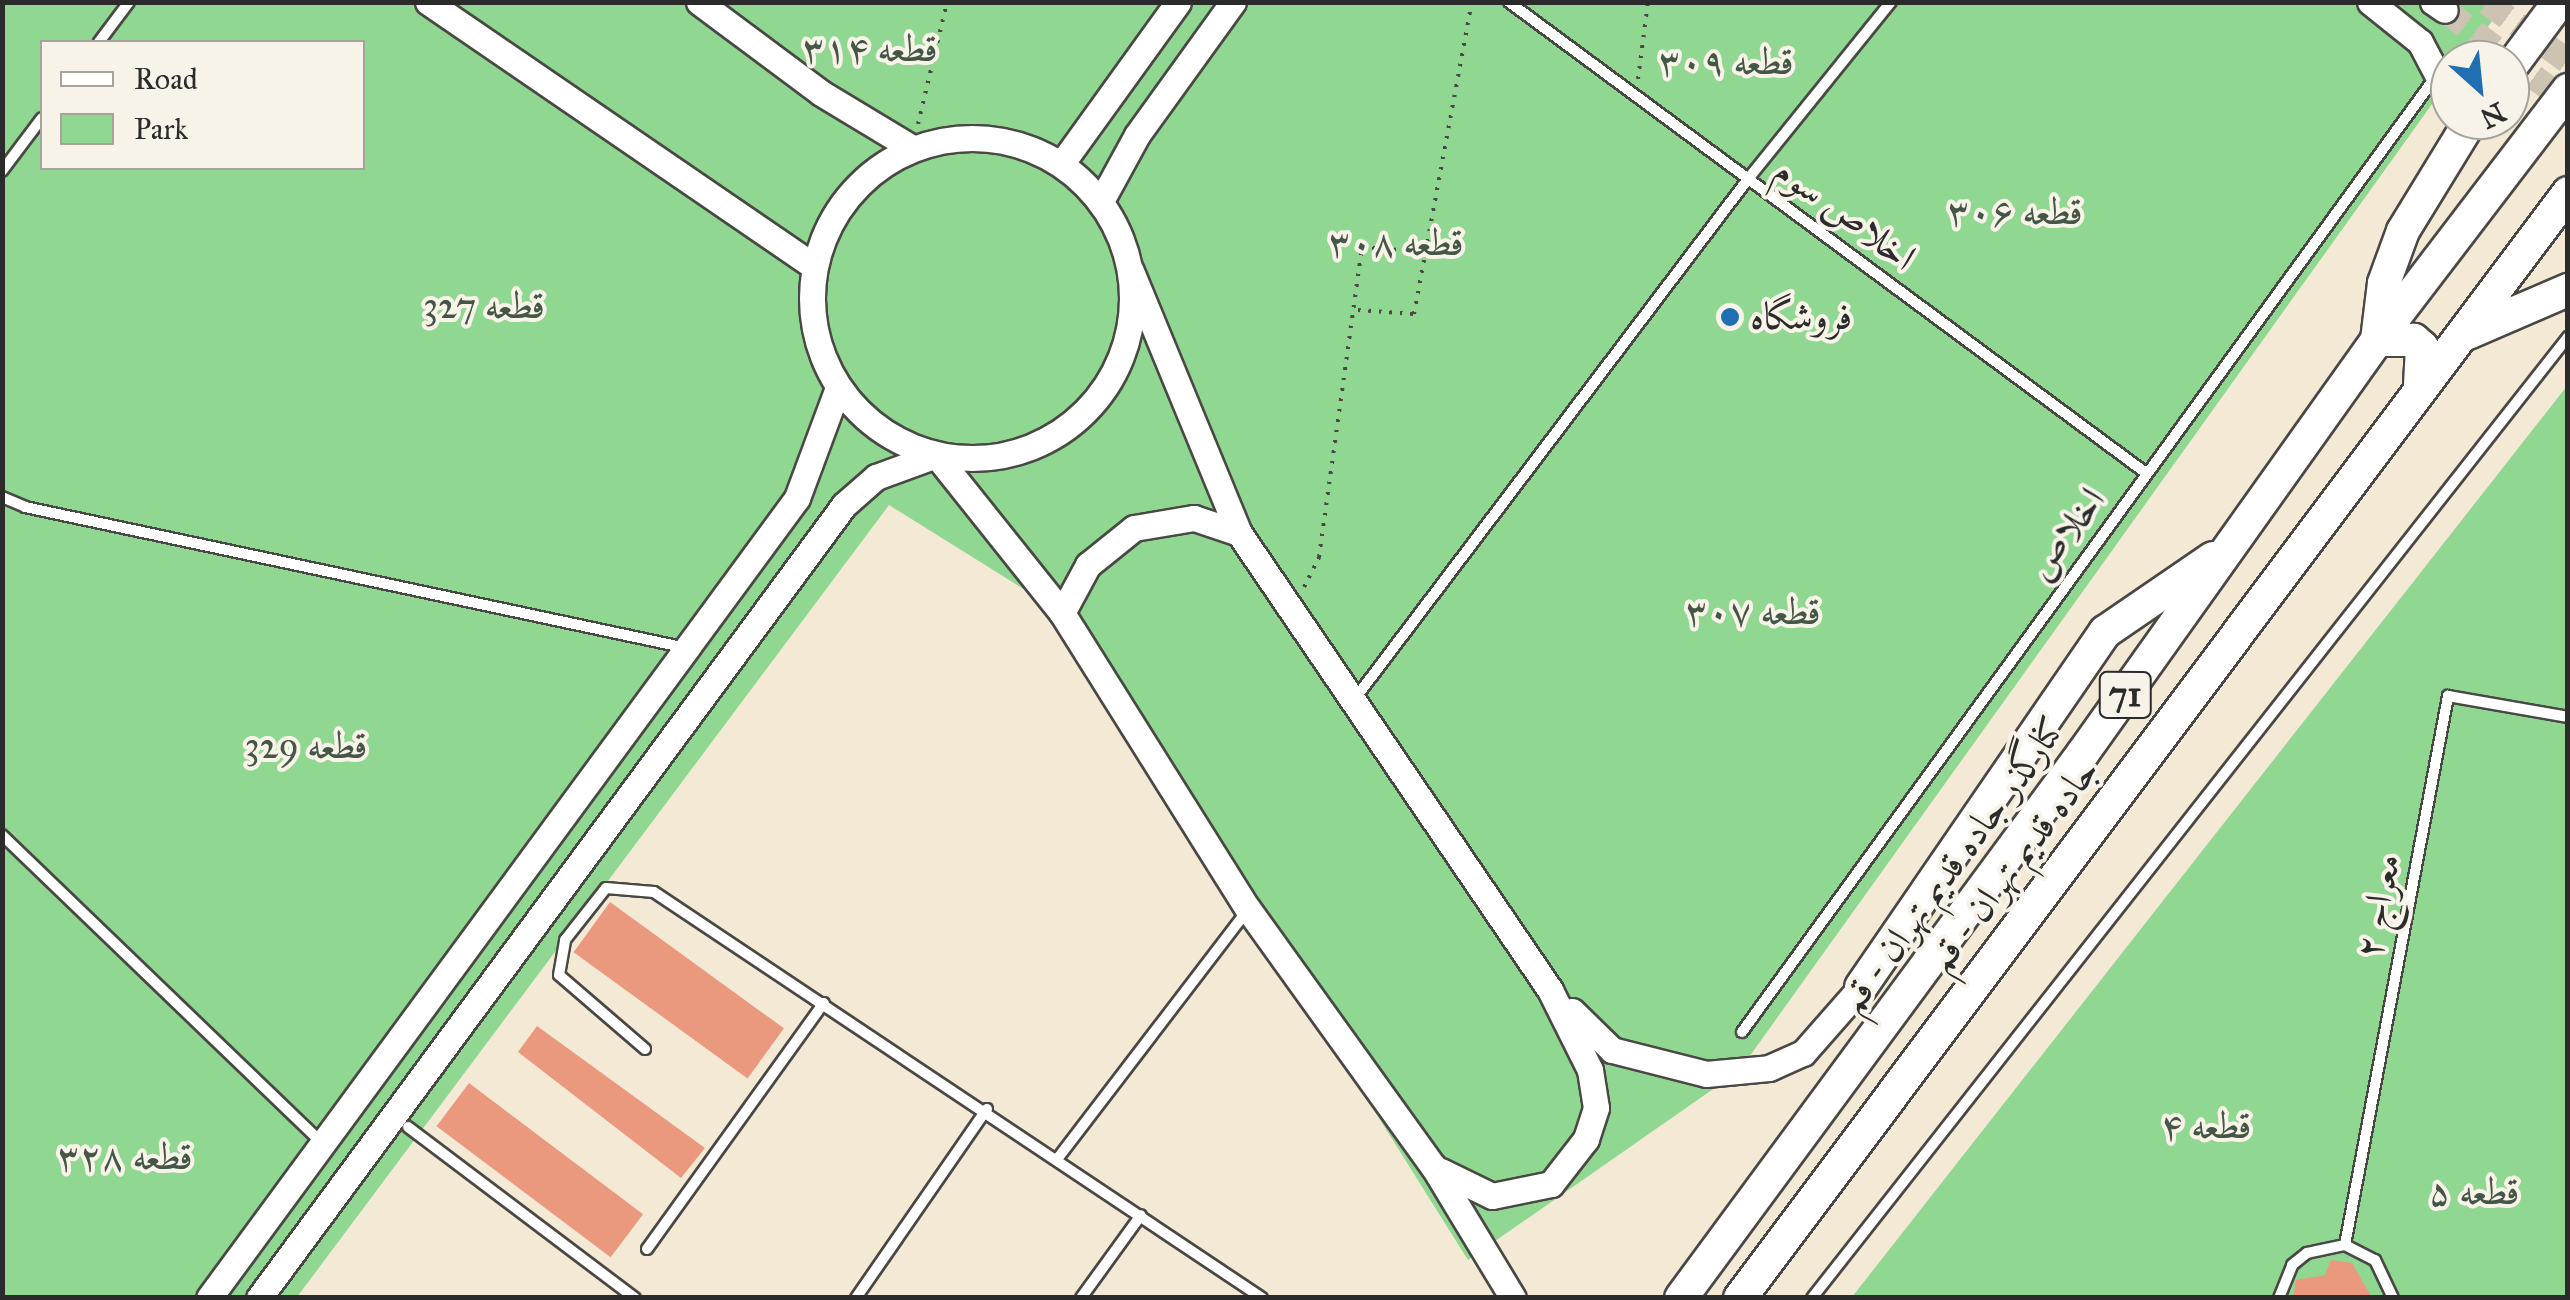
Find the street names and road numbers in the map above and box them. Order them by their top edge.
street label: اخلاص سوم [1765,147,1925,281]
street label: اخلاص [2017,479,2115,589]
road number: 71 [2098,665,2152,725]
street label: کنارگذر جاده قدیم تهران - قم [1829,708,2075,1022]
street label: جاده قدیم تهران - قم [1917,749,2109,981]
street label: معراج ۲ [2346,850,2410,962]

